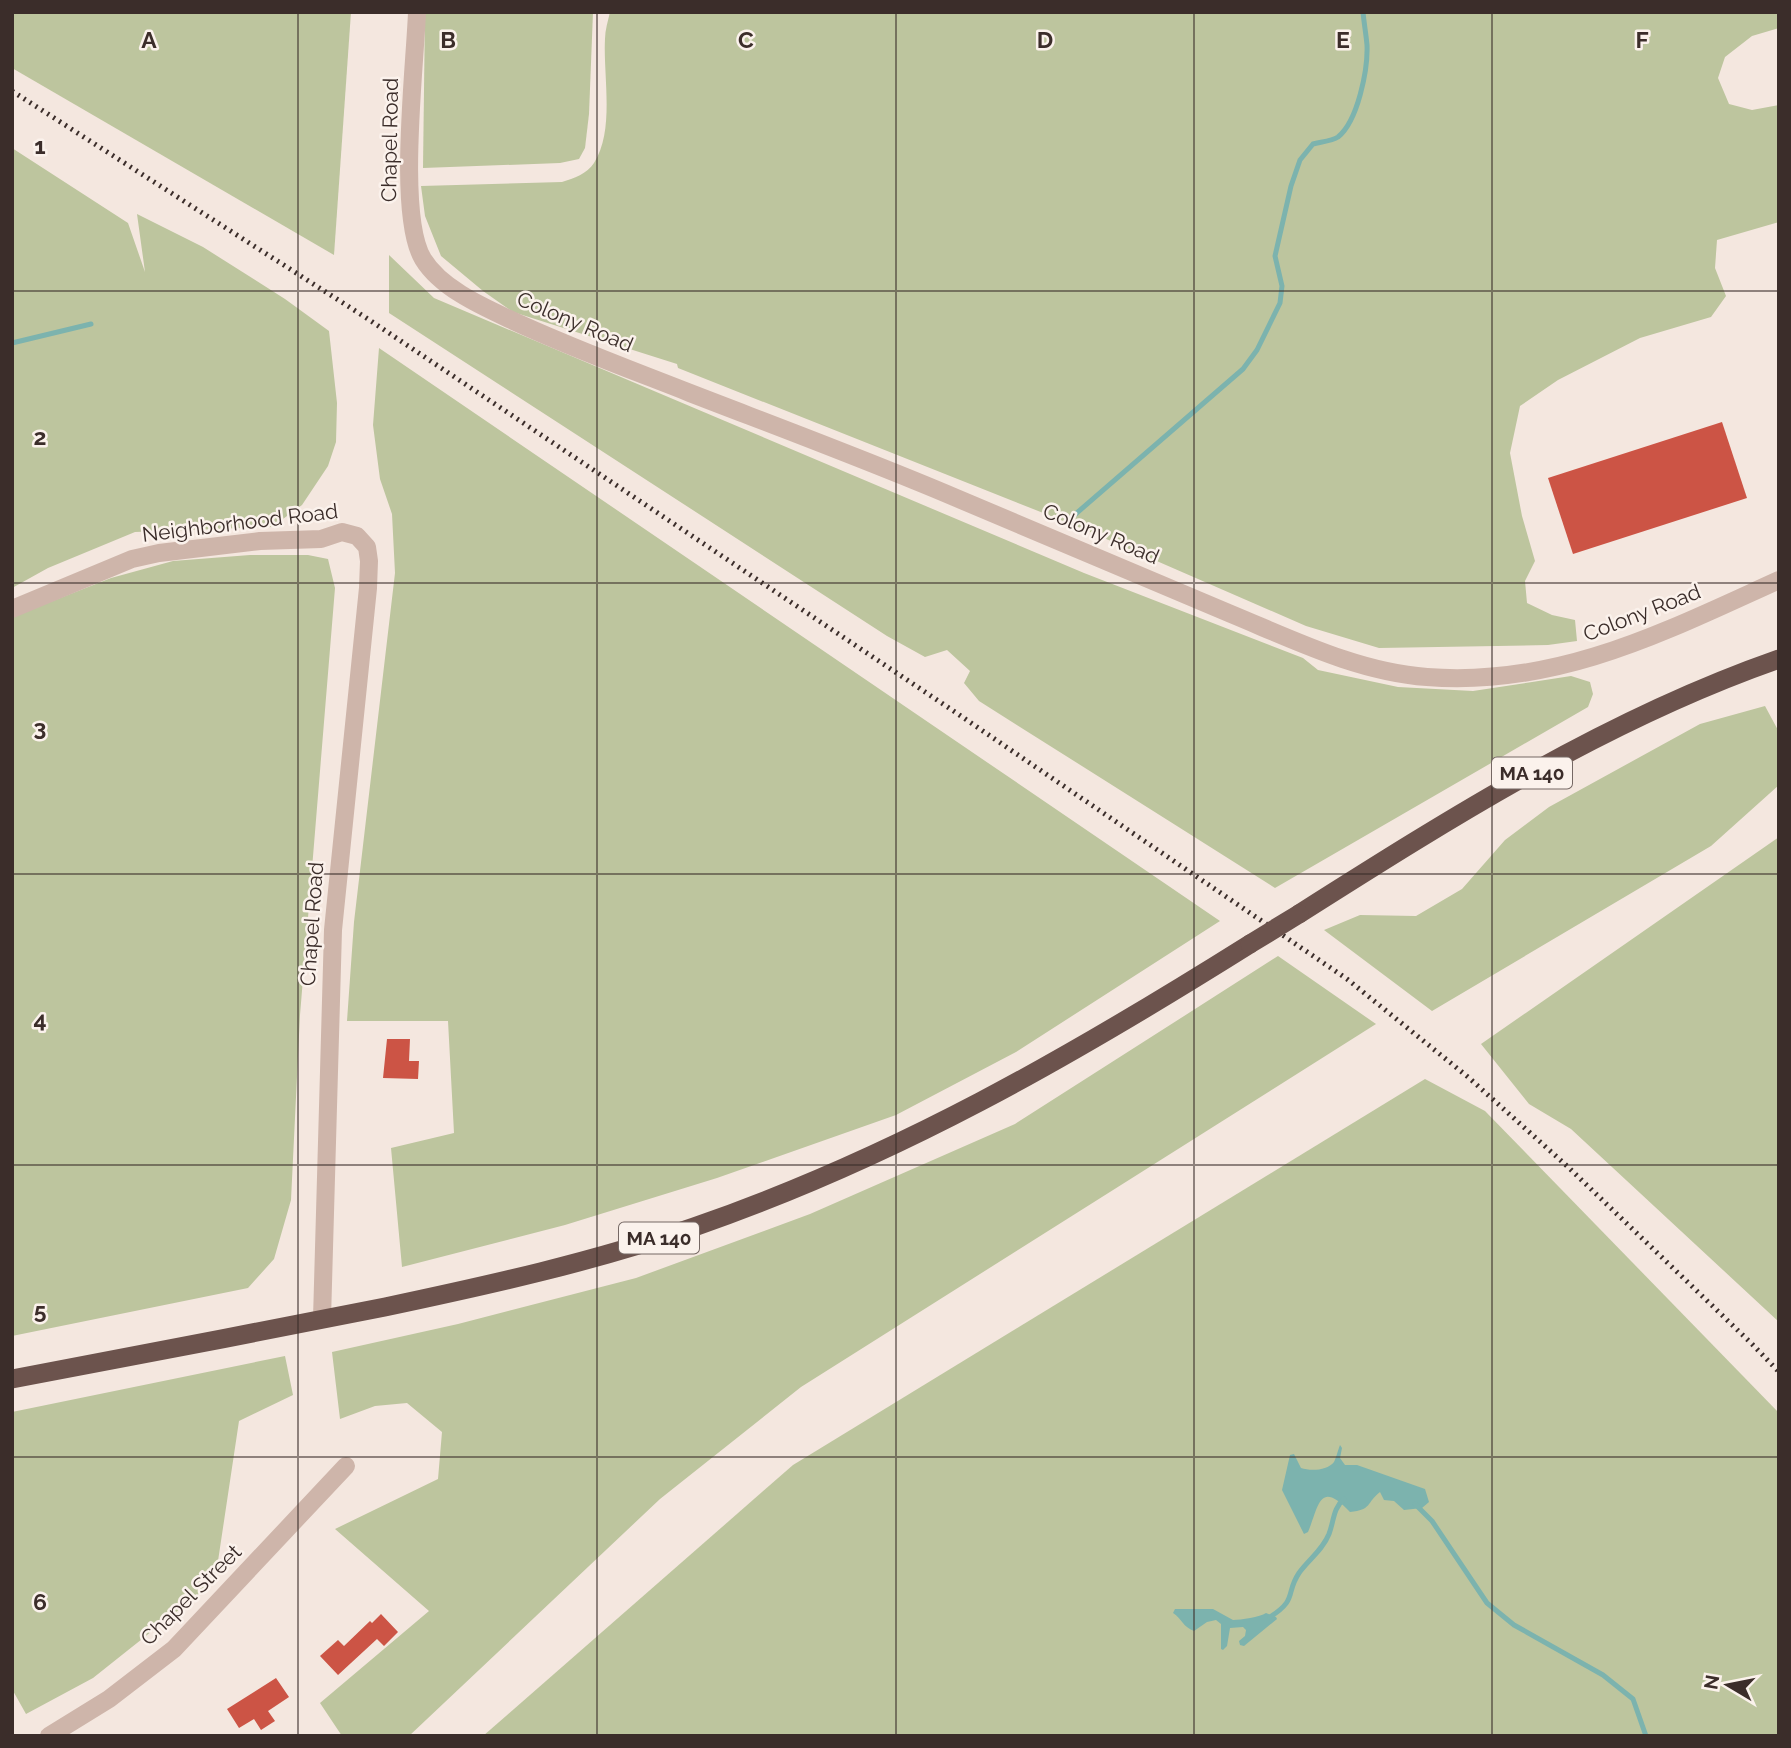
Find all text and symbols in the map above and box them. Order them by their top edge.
text: A [141,26,157,53]
text: B [440,26,456,53]
text: C [738,26,754,53]
text: D [1037,26,1053,53]
text: E [1336,26,1350,53]
text: F [1635,26,1649,53]
street label: Chapel Road [376,78,403,202]
text: 1 [34,132,46,159]
street label: Colony Road [513,286,637,357]
text: 2 [34,423,46,450]
street label: Neighborhood Road [141,498,339,547]
street label: Colony Road [1039,498,1163,569]
street label: Colony Road [1580,579,1704,646]
text: 3 [34,714,46,741]
road number: MA 140 [1492,758,1572,788]
street label: Chapel Road [295,861,328,987]
text: 4 [33,1006,47,1033]
road number: MA 140 [619,1222,699,1254]
text: 5 [34,1297,47,1324]
street label: Chapel Street [135,1539,246,1650]
text: 6 [33,1588,47,1615]
north arrow [1693,1650,1763,1720]
text: N [1699,1673,1723,1691]

